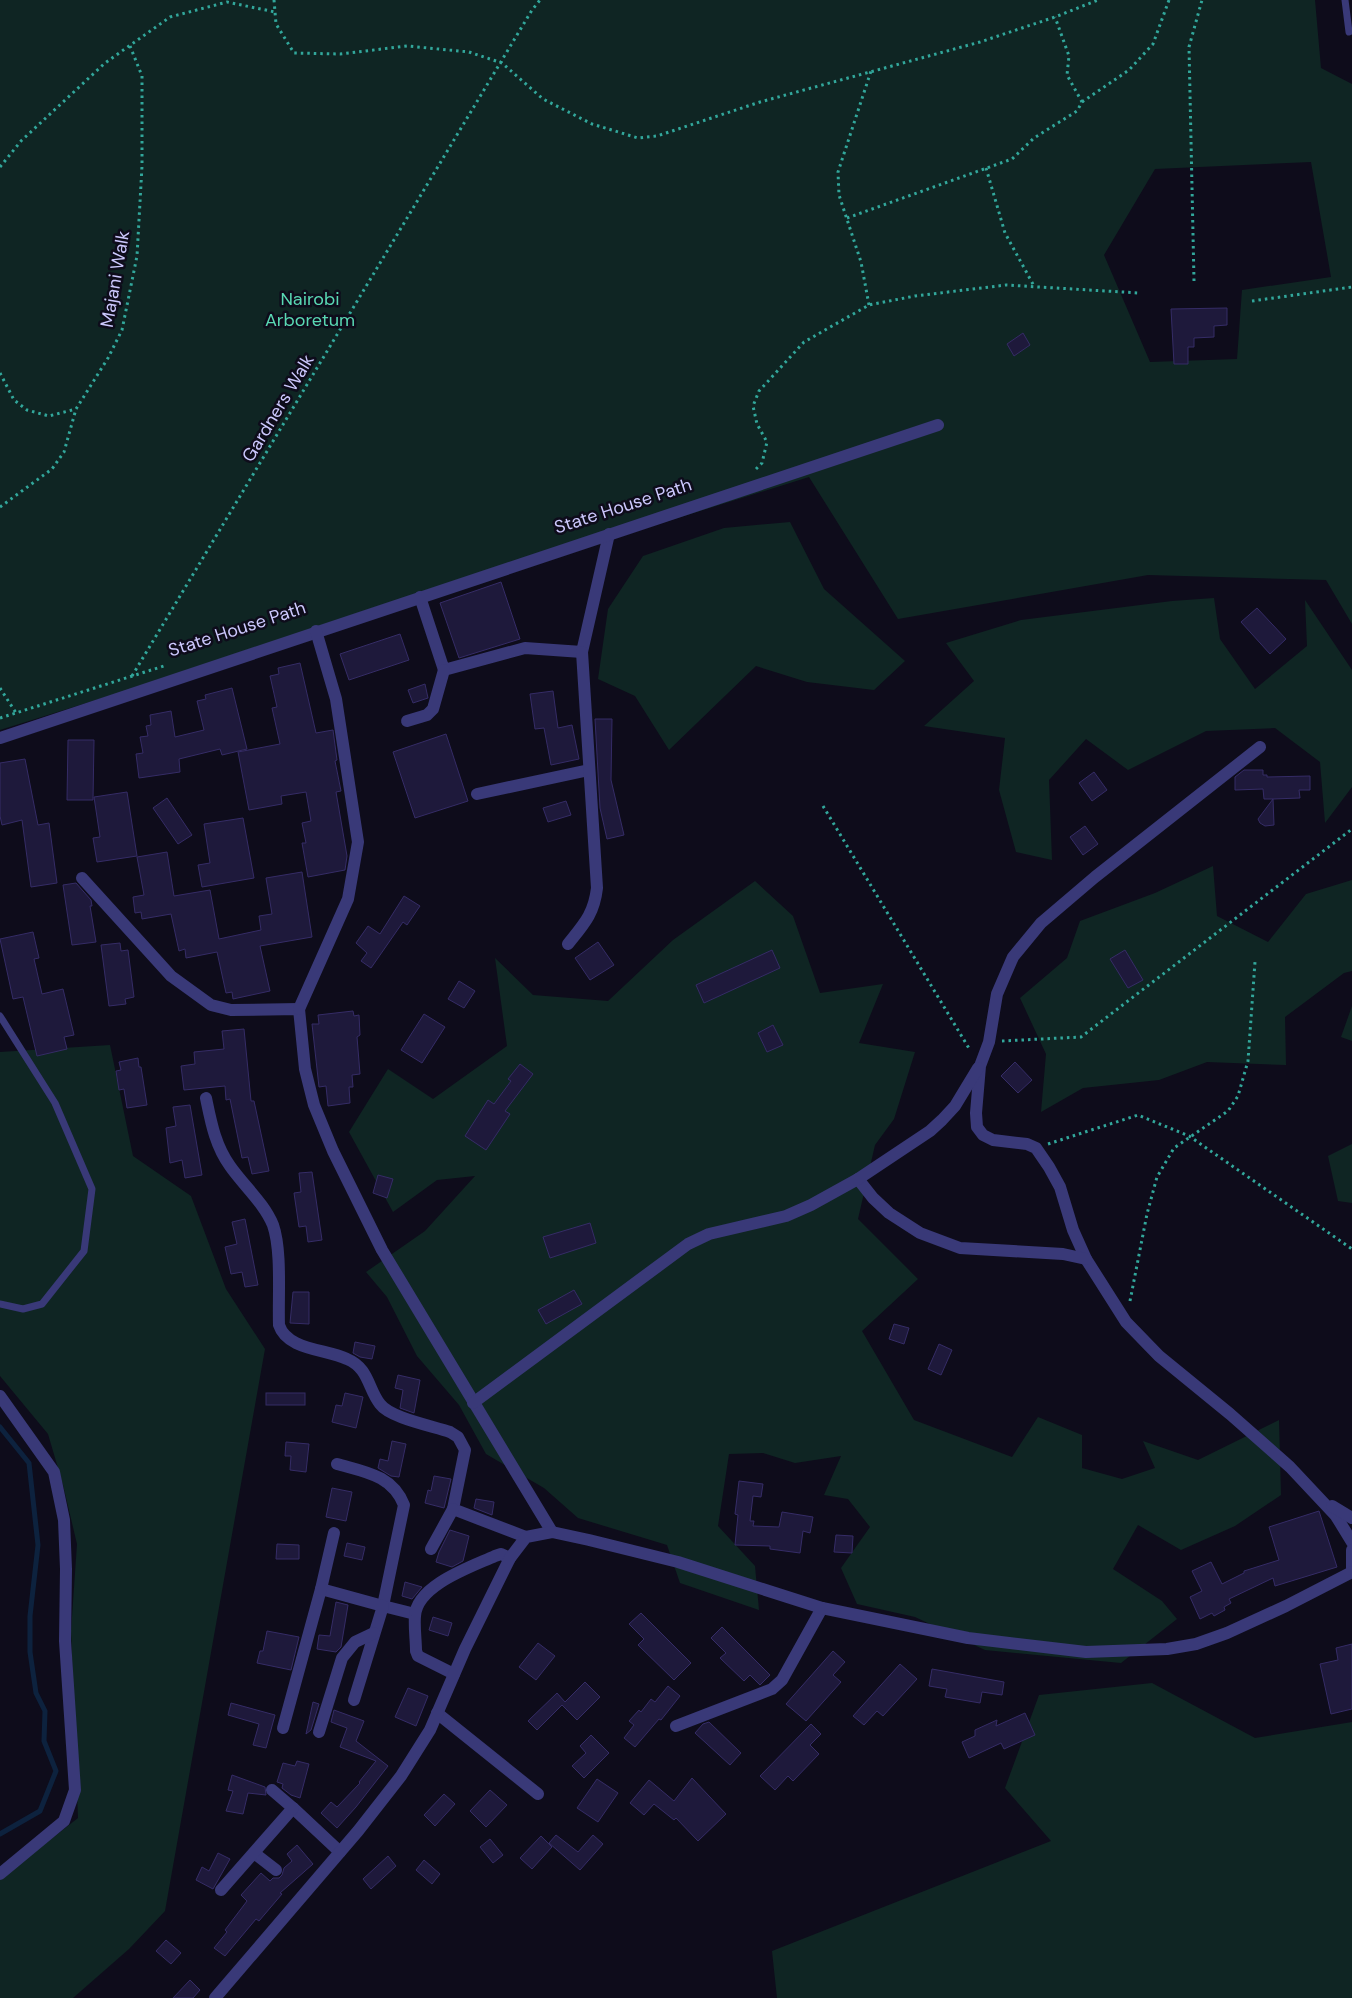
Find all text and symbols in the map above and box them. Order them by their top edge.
street label: Majani Walk [95,229,135,329]
park label: Nairobi Arboretum [265,287,355,332]
street label: Gardners Walk [236,350,320,466]
street label: State House Path [551,472,695,540]
street label: State House Path [165,595,309,663]

